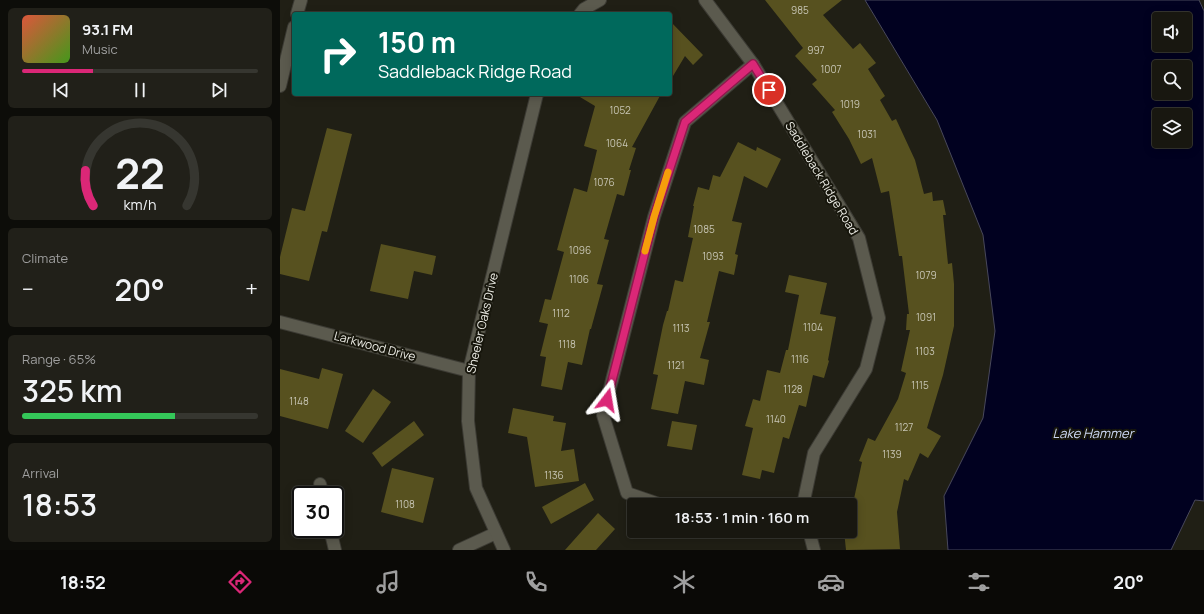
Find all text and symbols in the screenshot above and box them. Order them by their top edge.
house number: 985 [791,3,809,17]
map controls [1152,12,1192,148]
button: sound [1152,12,1192,52]
text: 93.1 FM [82,19,133,40]
text: 150 m [378,23,456,61]
icon: right [312,28,364,80]
text: Music [82,40,118,58]
house number: 997 [807,43,825,57]
text: Saddleback Ridge Road [378,59,572,83]
button: search [1152,60,1192,100]
house number: 1007 [820,62,842,76]
pin [752,73,786,107]
icon: previous [50,79,72,101]
icon: pause [129,79,151,101]
icon: next [208,79,230,101]
icon: arrive [758,79,780,101]
house number: 1019 [840,97,860,111]
house number: 1052 [609,103,631,117]
button: layers [1152,108,1192,148]
street label: Saddleback Ridge Road [781,118,863,238]
house number: 1031 [857,127,877,141]
house number: 1064 [606,136,628,150]
text: 22 [115,144,165,200]
house number: 1076 [593,175,615,189]
text: km/h [123,194,157,213]
house number: 1085 [693,222,715,236]
house number: 1096 [569,243,591,257]
text: Climate [22,249,68,267]
house number: 1093 [702,249,724,263]
house number: 1079 [915,268,937,282]
text: 20° [114,269,165,310]
street label: Sheeler Oaks Drive [462,271,502,375]
house number: 1106 [569,272,589,286]
text: − [22,274,34,304]
text: + [245,274,258,304]
house number: 1112 [552,306,570,320]
house number: 1091 [916,310,936,324]
house number: 1104 [803,320,823,334]
house number: 1113 [672,321,690,335]
street label: Larkwood Drive [332,327,418,365]
house number: 1118 [558,337,576,351]
house number: 1103 [915,344,935,358]
text: Range · 65% [22,350,96,368]
house number: 1116 [791,352,809,366]
house number: 1121 [667,358,685,372]
text: 325 km [22,370,122,411]
house number: 1115 [911,378,929,392]
position arrow [586,379,628,421]
house number: 1128 [783,382,803,396]
house number: 1148 [289,394,309,408]
house number: 1140 [766,412,786,426]
house number: 1127 [895,420,913,434]
water label: Lake Hammer [1053,424,1136,442]
house number: 1139 [882,447,902,461]
text: Arrival [22,464,59,482]
house number: 1136 [544,468,564,482]
text: 18:53 [22,484,97,525]
speed limit sign: 30 [292,486,344,538]
house number: 1108 [395,497,415,511]
text: 18:53 · 1 min · 160 m [675,507,809,528]
icon: directions [226,568,254,596]
icon: music [374,568,402,596]
icon: phone [522,568,550,596]
icon: climate [670,568,698,596]
icon: car [817,568,845,596]
icon: filters [965,568,993,596]
text: 18:52 [60,570,106,594]
text: 20° [1113,570,1144,594]

